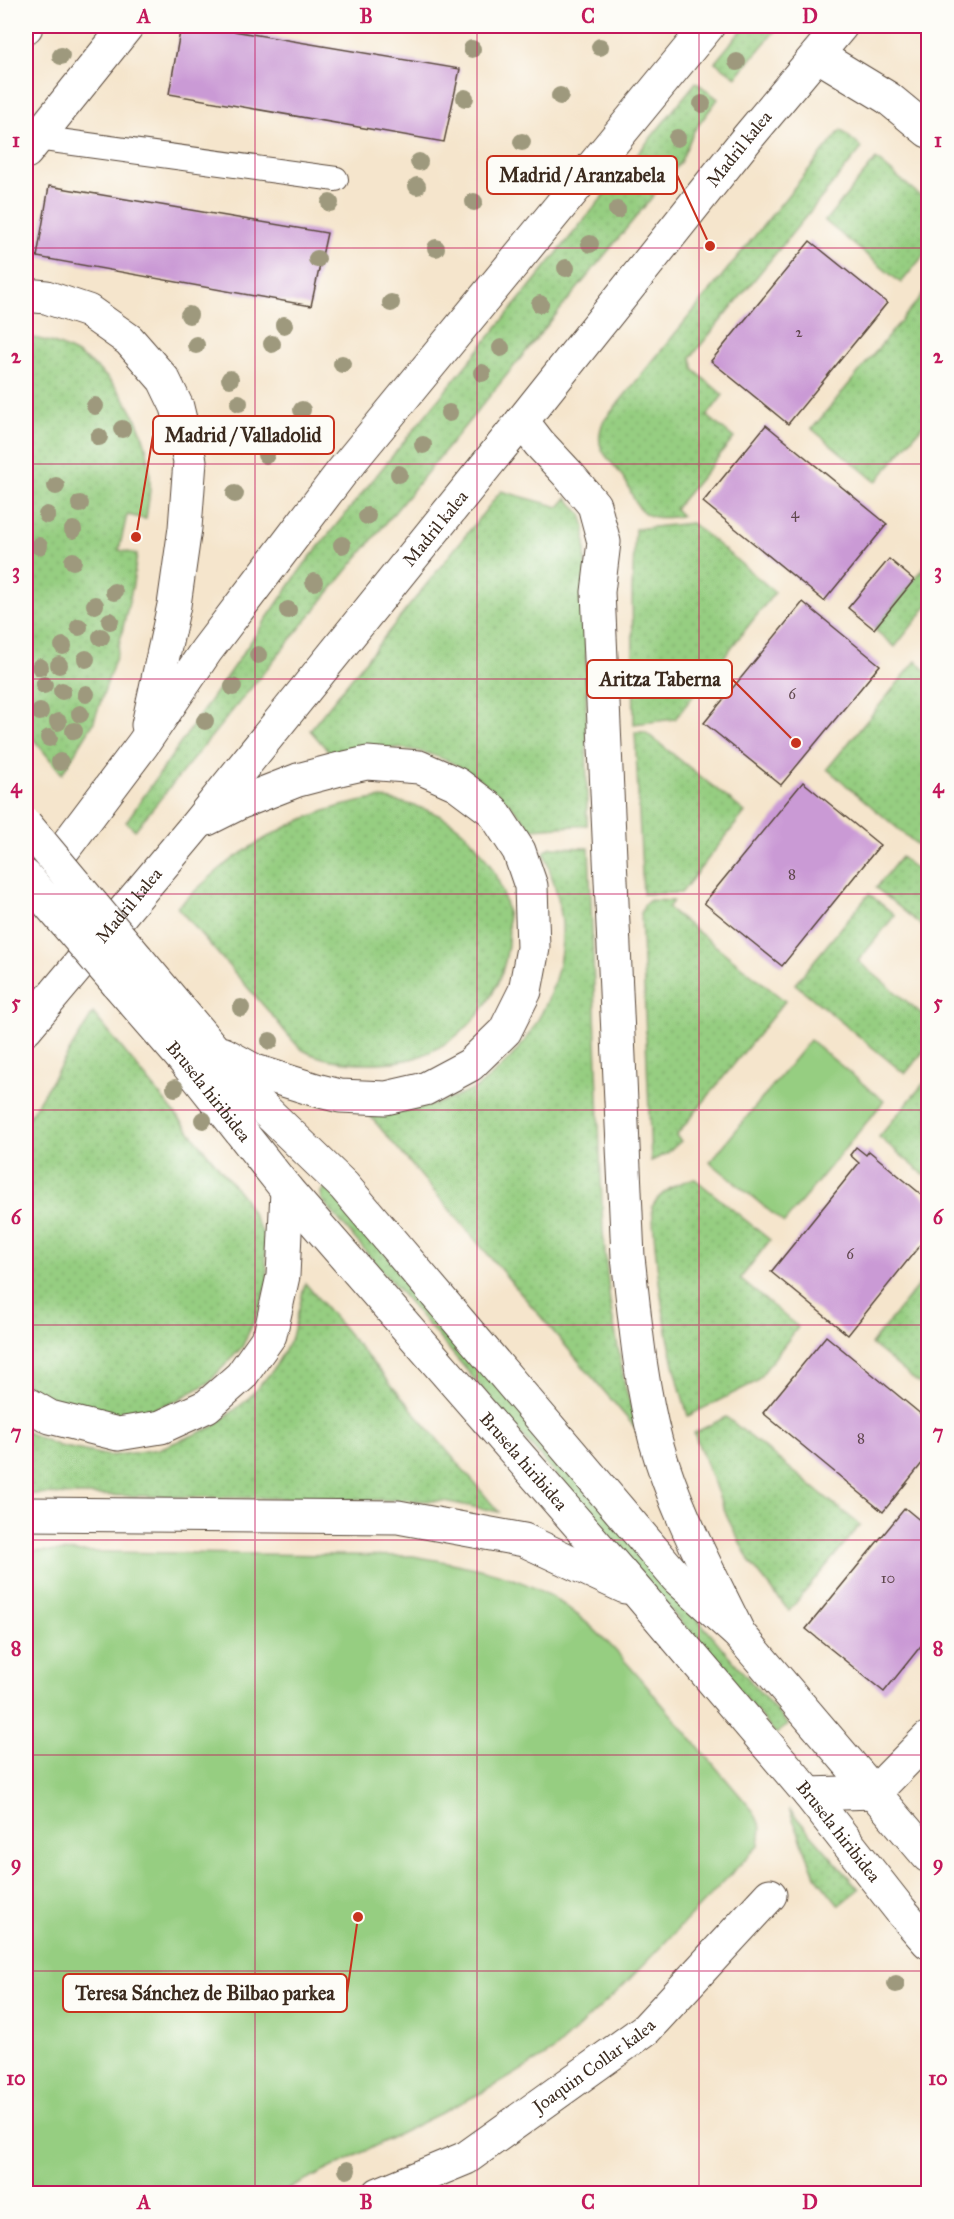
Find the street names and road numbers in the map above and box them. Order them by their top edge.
street label: Madril kalea [702,106,777,191]
street label: Madril kalea [398,485,473,571]
street label: Madril kalea [91,863,167,948]
street label: Brusela hiribidea [162,1036,256,1147]
street label: Brusela hiribidea [475,1408,573,1515]
street label: Brusela hiribidea [792,1776,885,1887]
street label: Joaquin Collar kalea [527,2014,661,2119]

